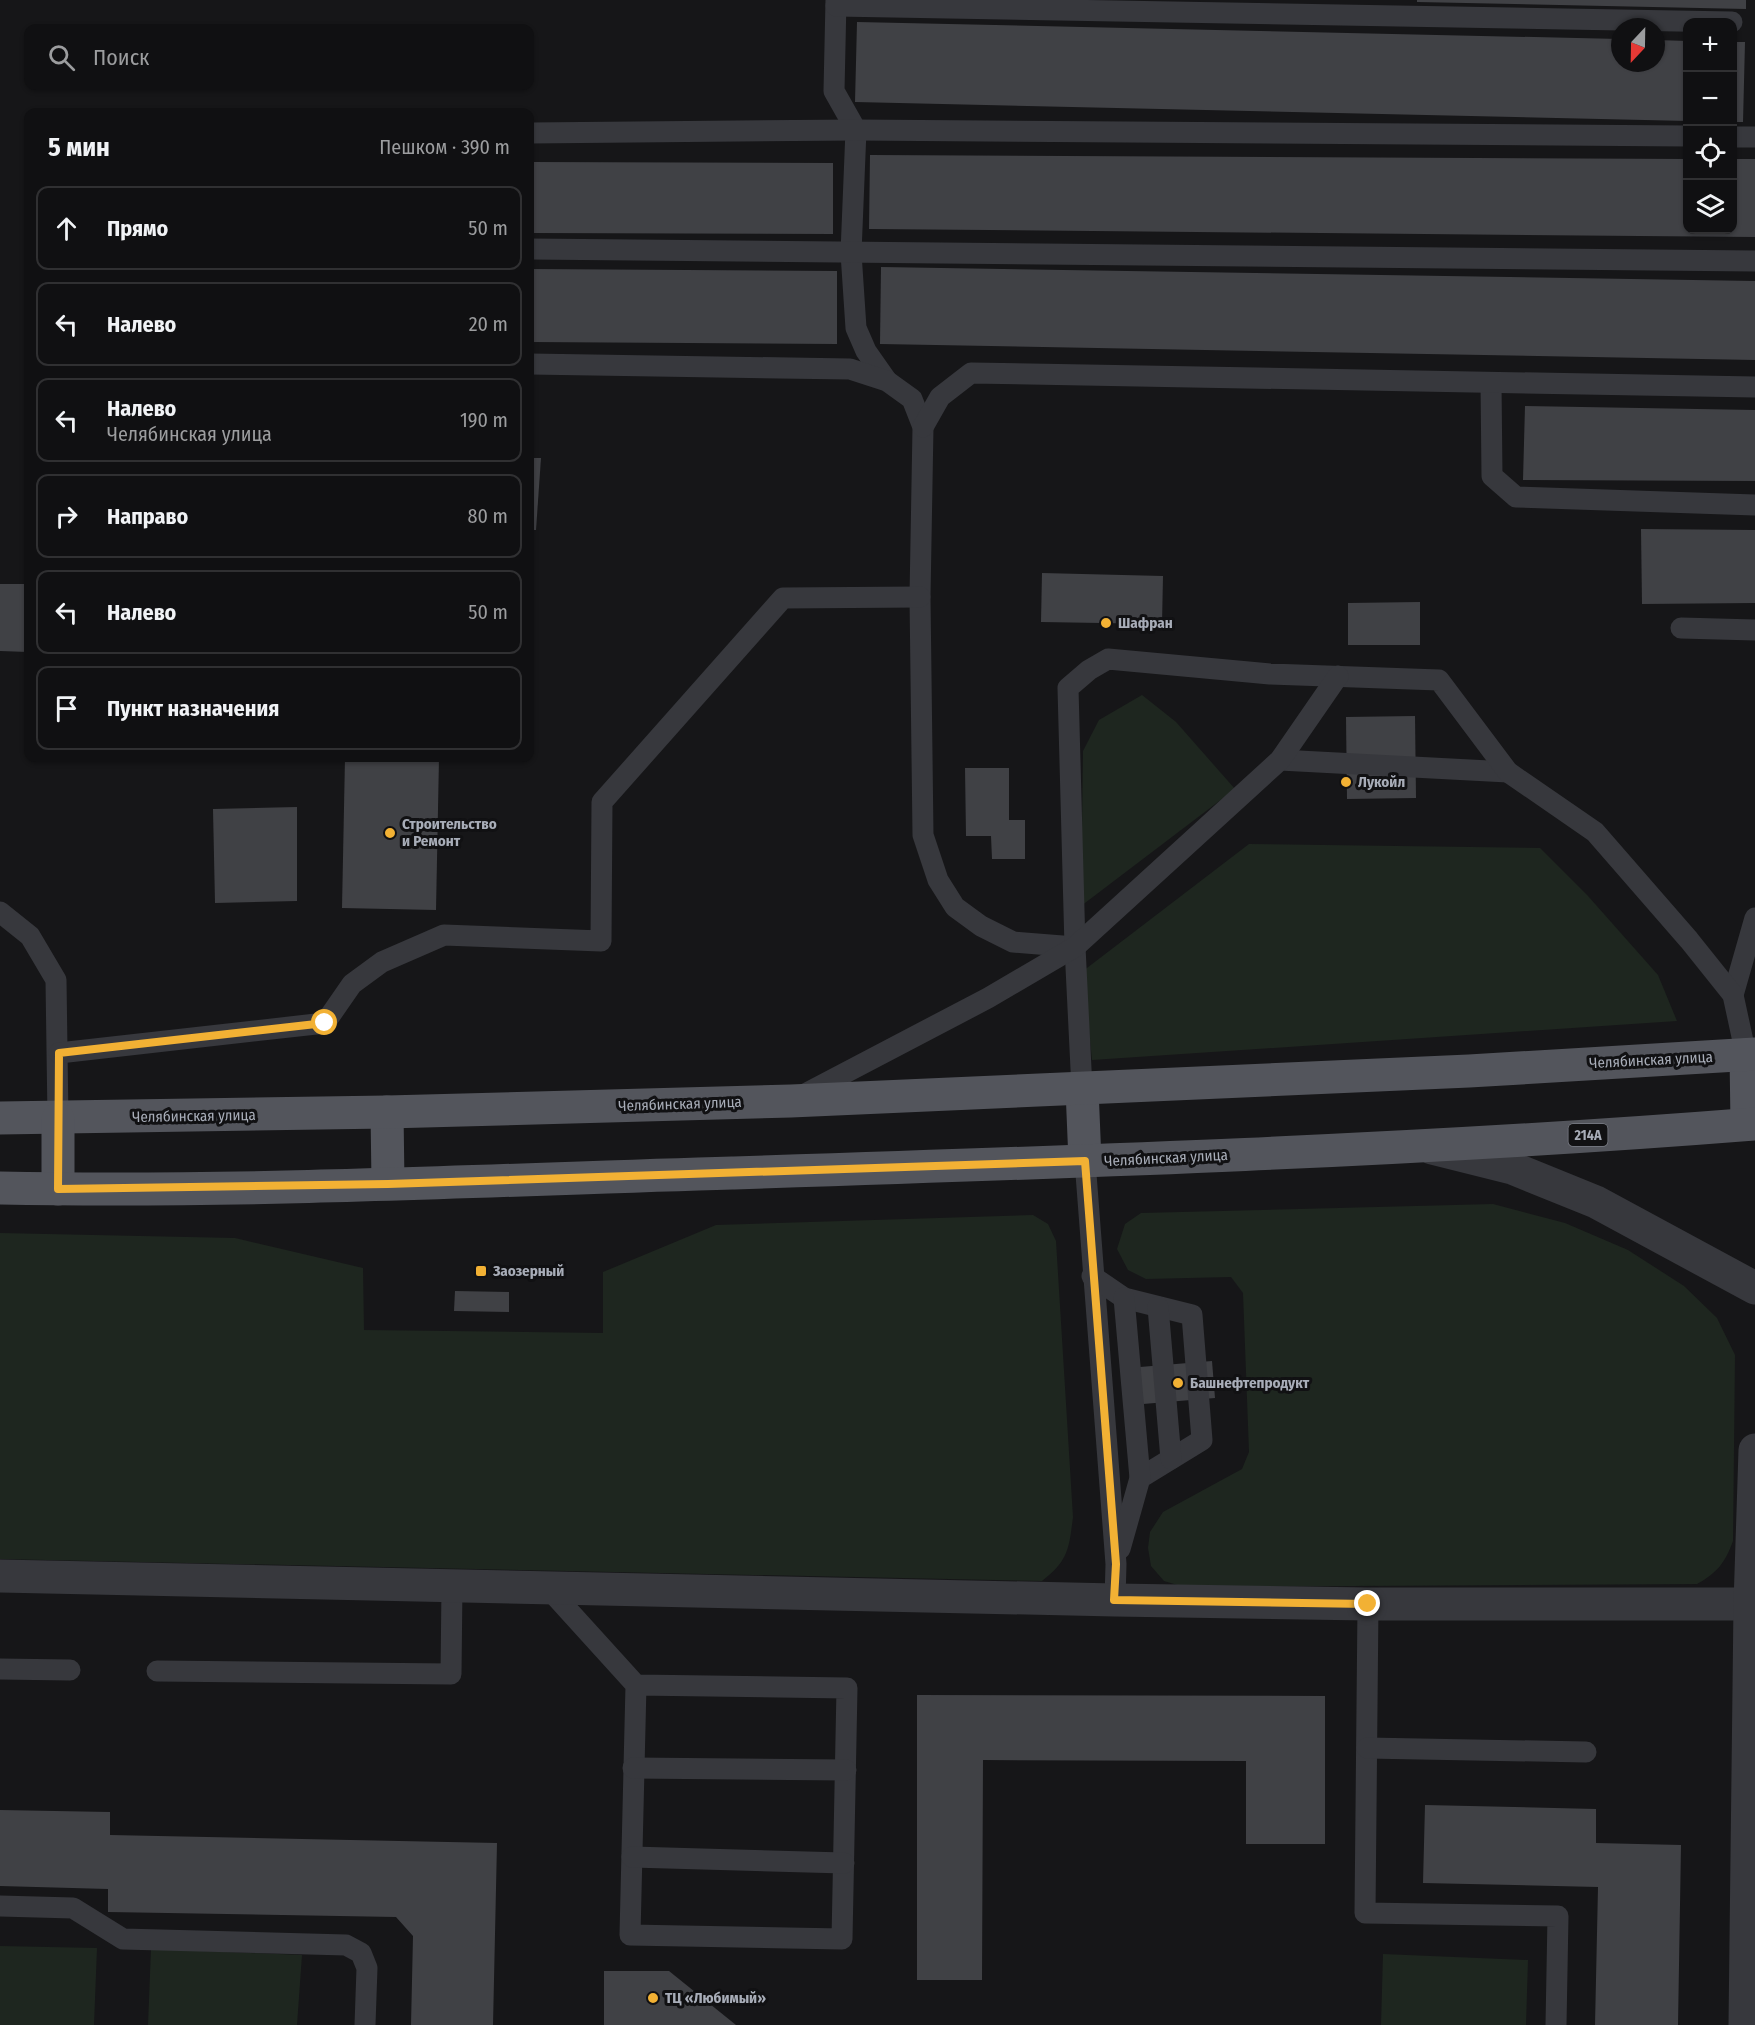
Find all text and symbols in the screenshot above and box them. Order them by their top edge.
north arrow [1611,18,1665,72]
map controls [1683,18,1737,234]
button: + [1683,18,1737,72]
search box [24,24,534,90]
icon: search [45,41,78,74]
text: Поиск [93,44,149,71]
button: − [1683,72,1737,126]
button: locate [1683,126,1737,180]
text: 5 мин [48,132,110,163]
text: Пешком · 390 m [379,135,510,159]
button: layers [1683,180,1737,234]
icon: ahead [50,212,83,245]
text: Прямо [107,215,168,242]
text: 50 m [468,216,508,240]
icon: left [50,308,83,341]
text: Налево [107,311,176,338]
text: 20 m [469,312,508,336]
text: Налево [107,395,176,422]
icon: left [50,404,83,437]
text: 190 m [460,408,508,432]
text: Челябинская улица [107,422,272,446]
icon: right [50,500,83,533]
text: Направо [107,503,188,530]
text: 80 m [468,504,508,528]
icon: left [50,596,83,629]
text: Налево [107,599,176,626]
text: 50 m [468,600,508,624]
place label: Шафран [1118,614,1173,632]
marker: Шафран [1099,616,1113,630]
icon: arrive [50,692,83,725]
text: Пункт назначения [107,695,279,722]
place label: Лукойл [1358,773,1405,791]
marker: Лукойл [1339,775,1353,789]
place label: Строительство и Ремонт [402,815,497,850]
marker: Строительство и Ремонт [383,826,397,840]
route start [311,1009,337,1035]
street label: Челябинская улица [1589,1048,1713,1072]
street label: Челябинская улица [618,1093,742,1115]
street label: Челябинская улица [132,1106,256,1126]
road number: 214А [1568,1124,1608,1146]
street label: Челябинская улица [1104,1146,1228,1170]
place label: Заозерный [492,1262,564,1280]
marker: Заозерный [474,1264,488,1278]
place label: Башнефтепродукт [1190,1374,1310,1392]
marker: Башнефтепродукт [1171,1376,1185,1390]
route end [1354,1590,1380,1616]
place label: ТЦ «Любимый» [665,1989,766,2007]
marker: ТЦ «Любимый» [646,1991,660,2005]

